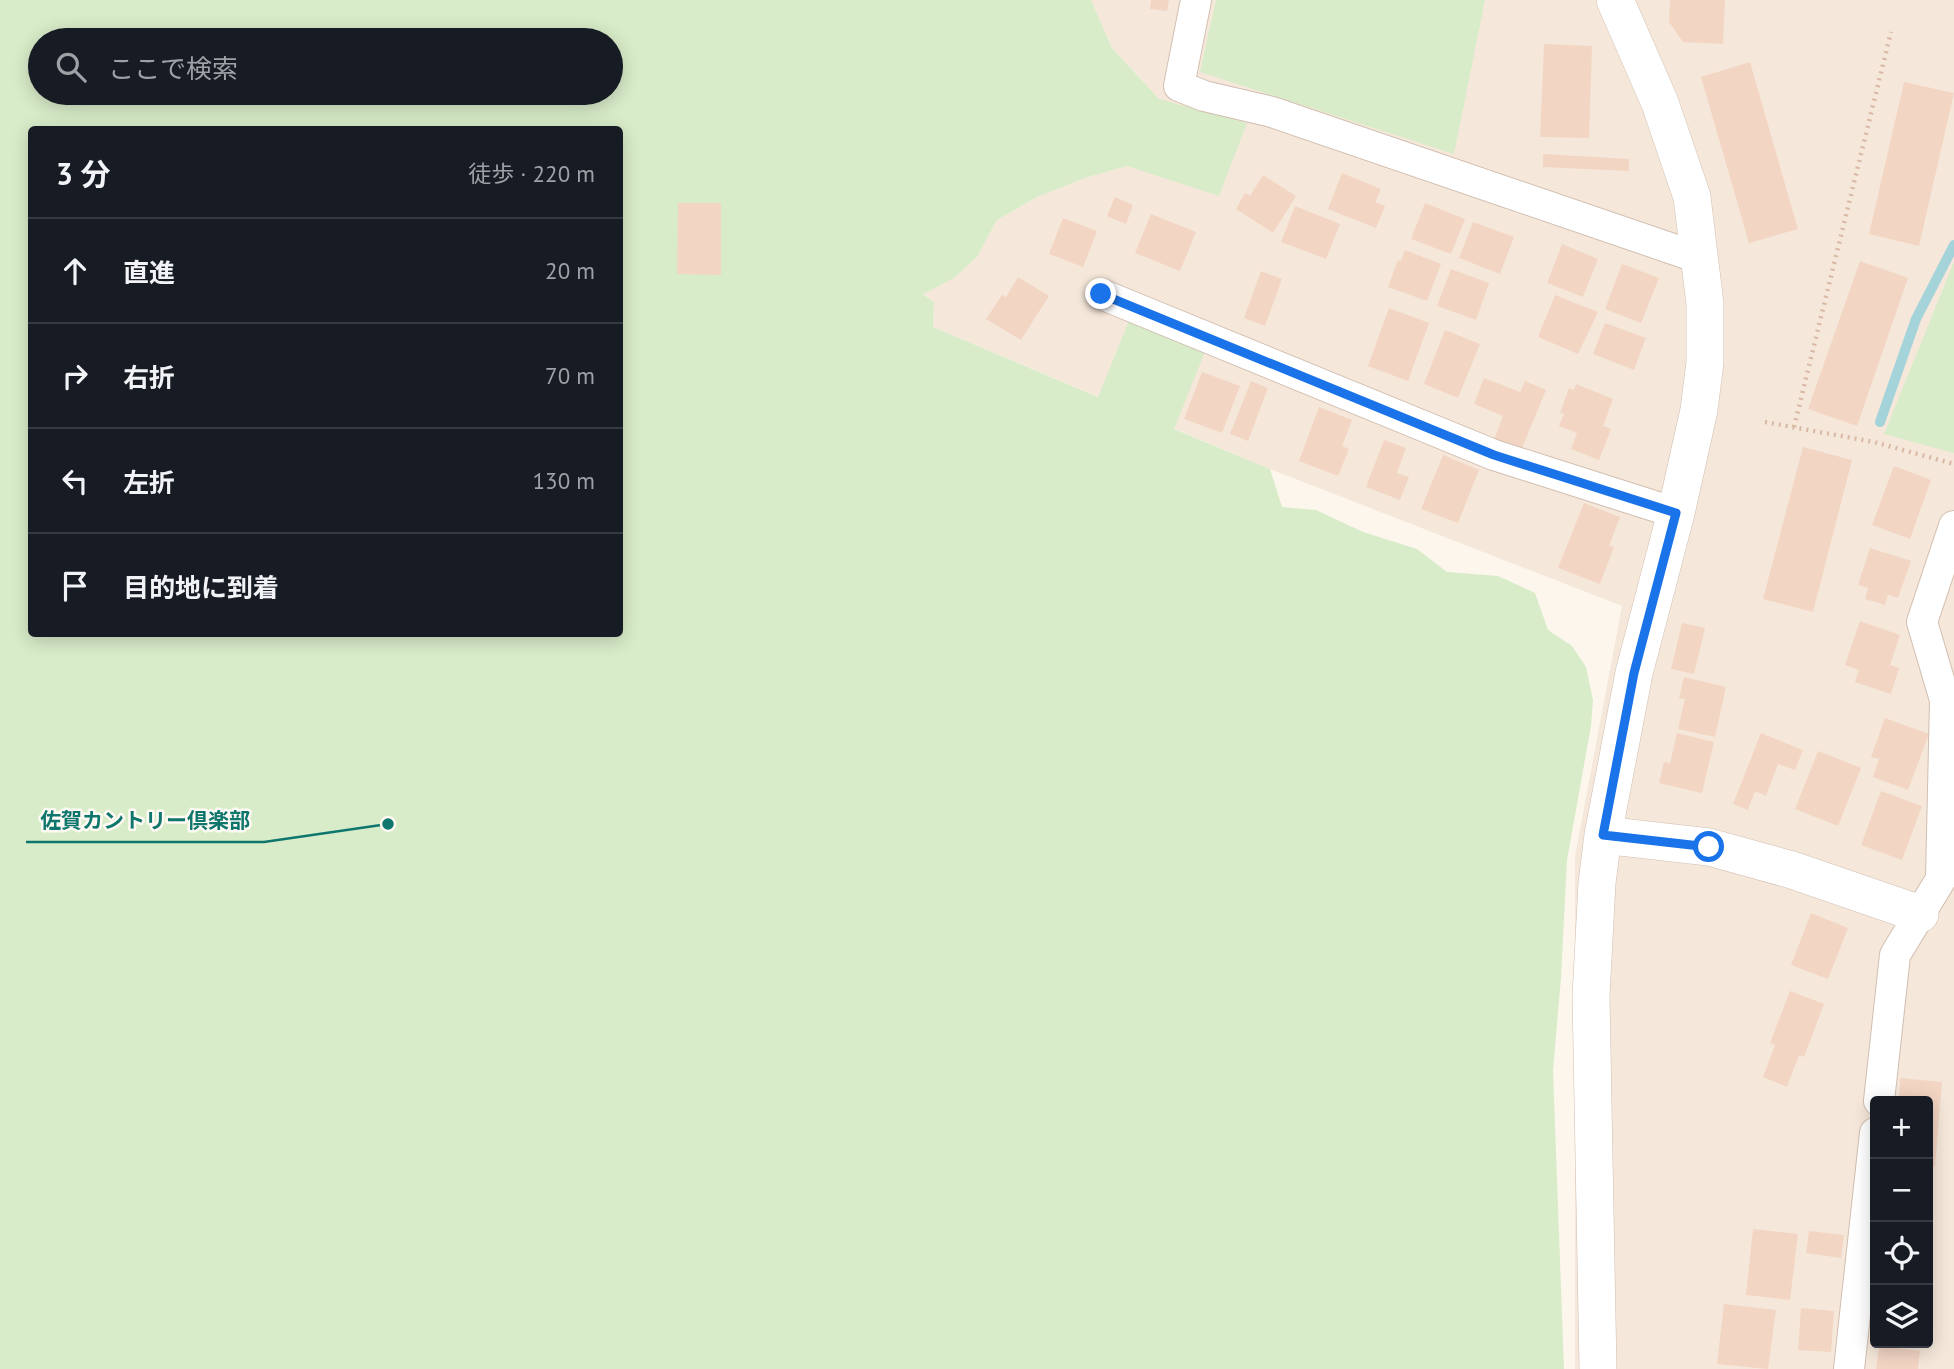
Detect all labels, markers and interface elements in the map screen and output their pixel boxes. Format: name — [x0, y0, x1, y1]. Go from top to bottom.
search box — [28, 28, 623, 105]
icon: search — [52, 48, 90, 86]
text: ここで検索 — [108, 52, 238, 85]
text: 3 分 — [56, 154, 111, 193]
text: 徒歩 · 220 m — [468, 159, 595, 188]
icon: ahead — [56, 252, 94, 290]
text: 直進 — [123, 256, 175, 289]
text: 20 m — [545, 256, 595, 285]
route end — [1085, 278, 1116, 309]
icon: right — [56, 357, 94, 395]
text: 右折 — [123, 361, 175, 394]
text: 70 m — [545, 361, 595, 390]
icon: left — [56, 462, 94, 500]
text: 左折 — [123, 466, 175, 499]
text: 130 m — [533, 466, 595, 495]
icon: arrive — [56, 567, 94, 605]
text: 目的地に到着 — [123, 571, 279, 604]
callout: 佐賀カントリー倶楽部 — [26, 800, 264, 842]
text: 佐賀カントリー倶楽部 — [40, 807, 250, 834]
route start — [1693, 831, 1724, 862]
map controls — [1870, 1096, 1933, 1348]
button: + — [1870, 1096, 1933, 1159]
button: − — [1870, 1159, 1933, 1222]
button: locate — [1870, 1222, 1933, 1285]
button: layers — [1870, 1285, 1933, 1348]

